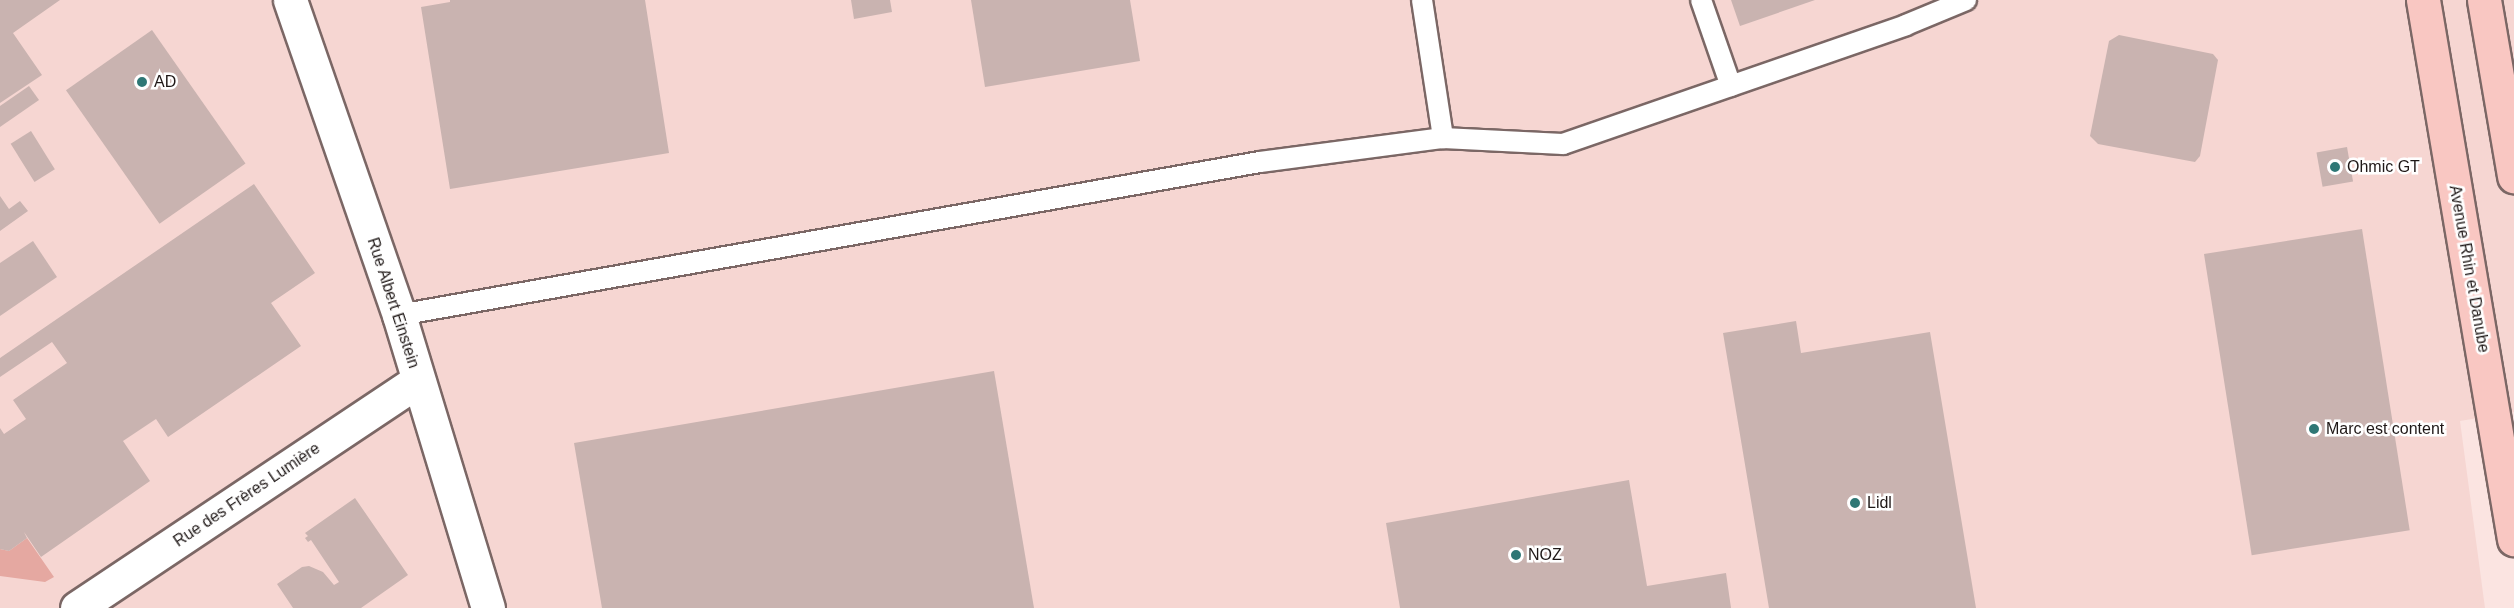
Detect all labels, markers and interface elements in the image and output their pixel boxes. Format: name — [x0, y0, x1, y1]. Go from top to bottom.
place label: AD — [154, 72, 176, 92]
marker: AD — [135, 75, 149, 89]
place label: Ohmic GT — [2347, 157, 2420, 177]
marker: Ohmic GT — [2328, 160, 2342, 174]
street label: Avenue Rhin et Danube — [2445, 184, 2493, 354]
street label: Rue Albert Einstein — [363, 235, 423, 371]
place label: Marc est content — [2326, 419, 2444, 439]
marker: Marc est content — [2307, 422, 2321, 436]
street label: Rue des Frères Lumière — [170, 439, 324, 551]
place label: Lidl — [1867, 493, 1892, 513]
marker: Lidl — [1848, 496, 1862, 510]
place label: NOZ — [1528, 545, 1562, 565]
marker: NOZ — [1509, 548, 1523, 562]

